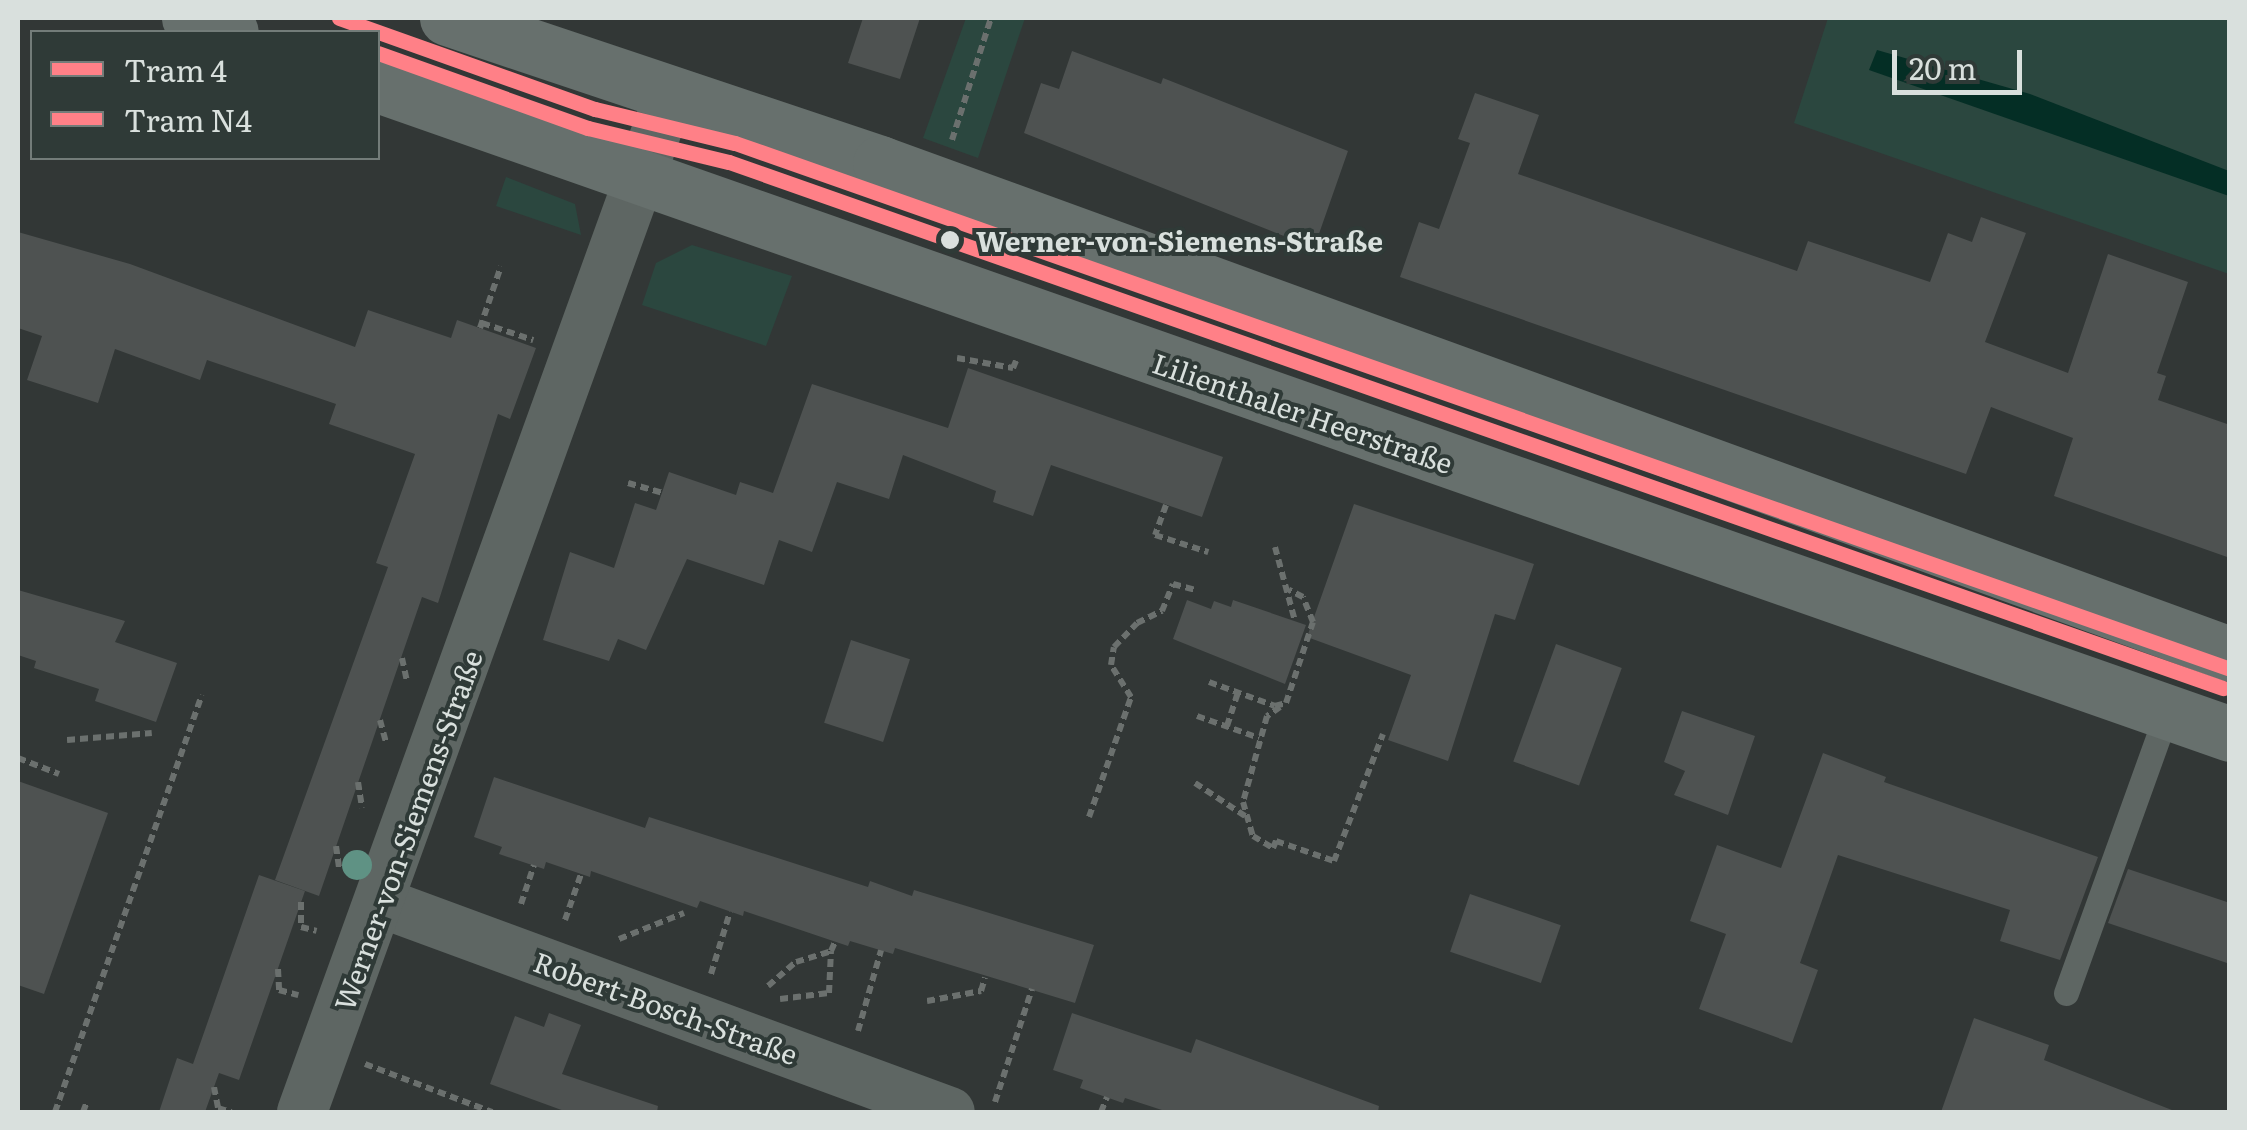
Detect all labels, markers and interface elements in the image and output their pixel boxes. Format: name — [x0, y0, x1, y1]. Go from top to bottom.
legend — [30, 30, 380, 160]
scale bar — [1897, 30, 2027, 92]
text: 20 m — [1909, 45, 1977, 89]
text: Tram 4 — [124, 47, 227, 91]
text: Tram N4 — [124, 97, 252, 141]
marker: Werner-von-Siemens-Straße — [933, 223, 967, 257]
place label: Werner-von-Siemens-Straße — [976, 223, 1383, 257]
street label: Lilienthaler Heerstraße — [1149, 345, 1457, 479]
street label: Werner-von-Siemens-Straße — [326, 645, 488, 1015]
street label: Robert-Bosch-Straße — [530, 944, 802, 1070]

